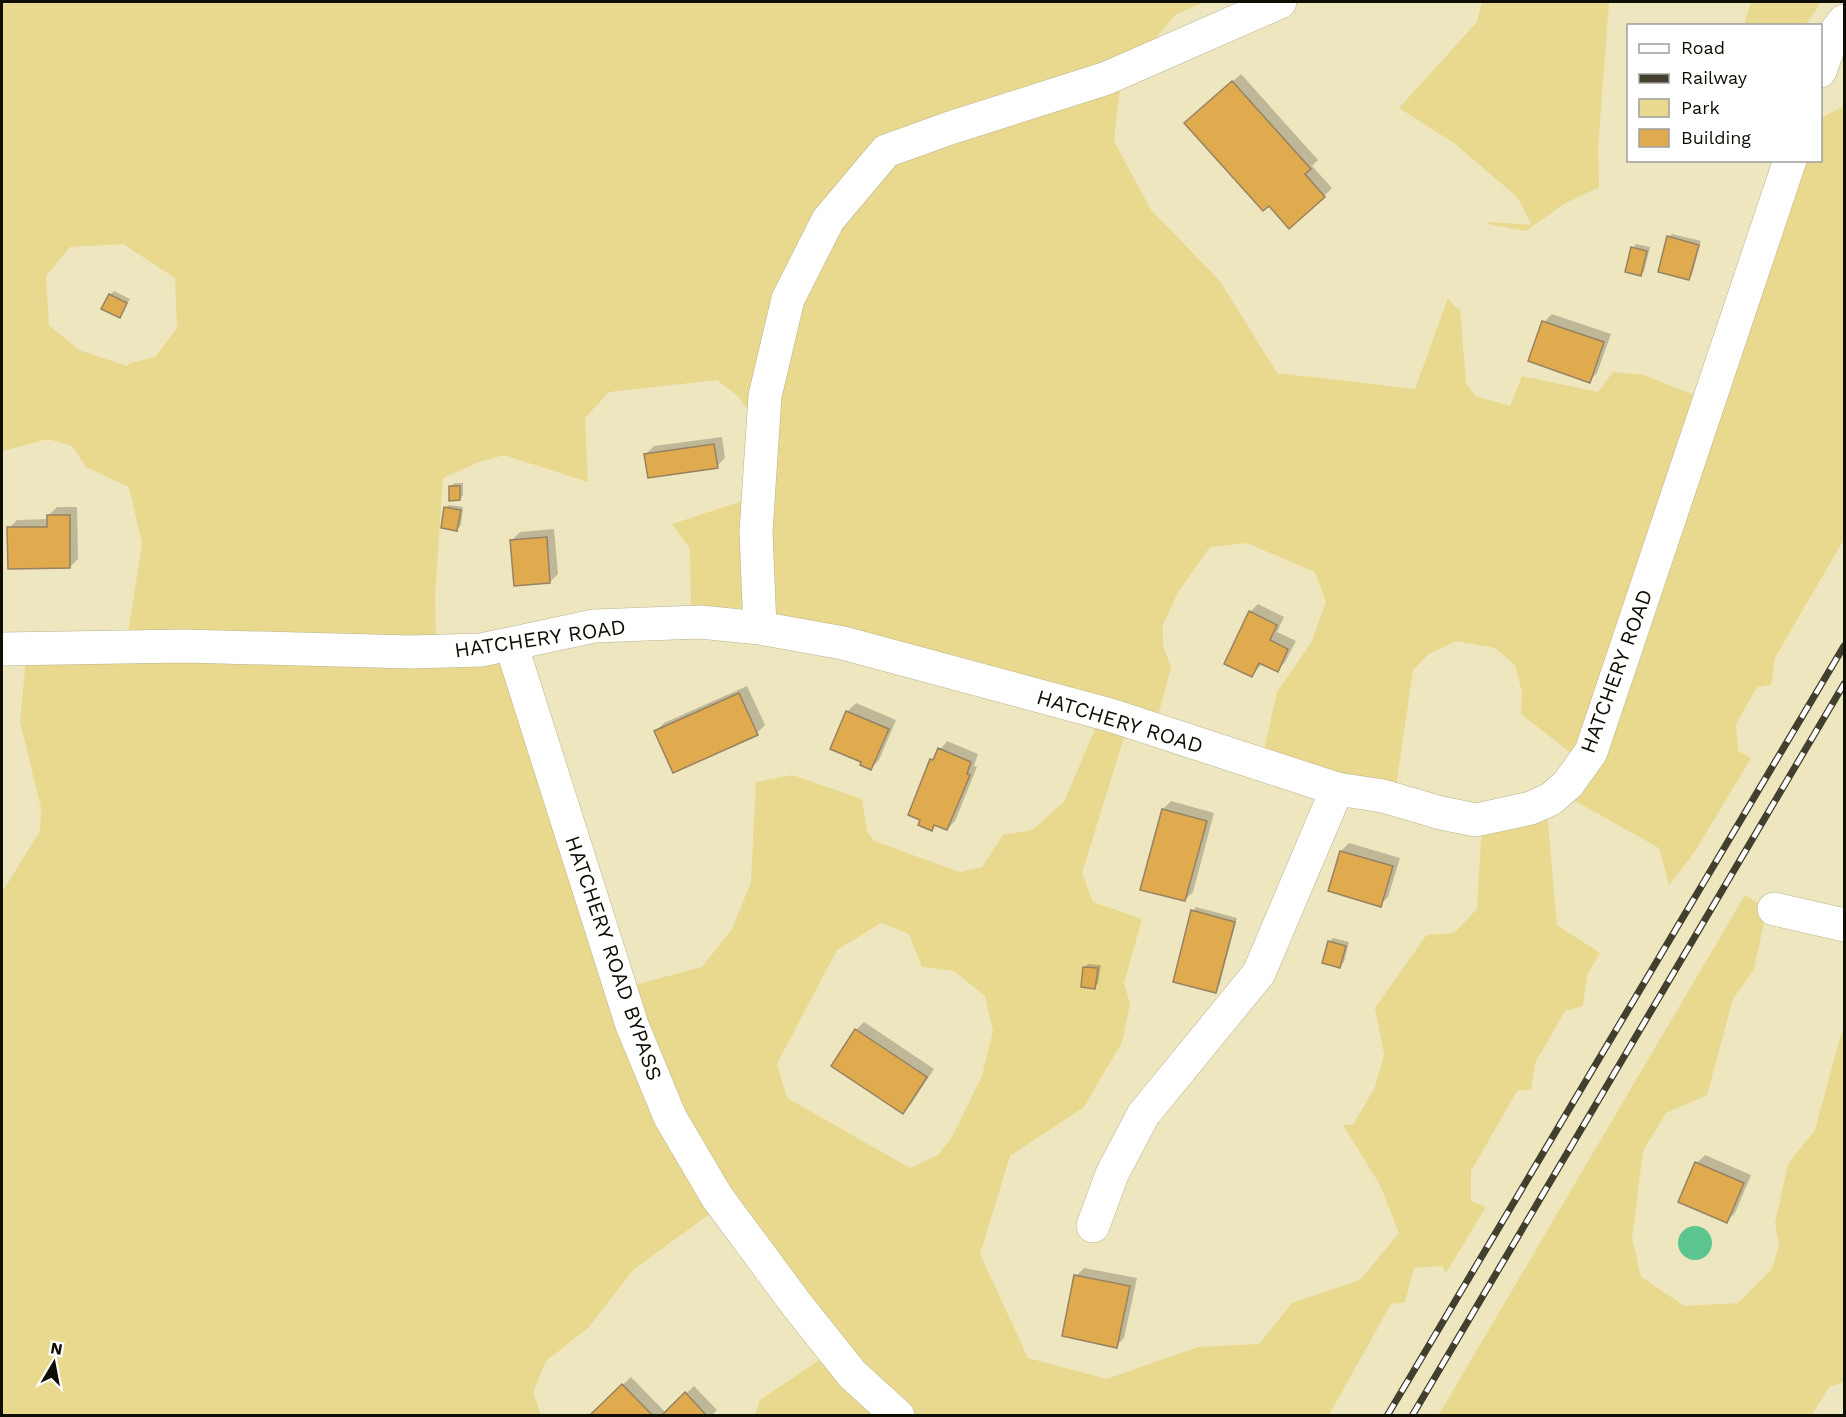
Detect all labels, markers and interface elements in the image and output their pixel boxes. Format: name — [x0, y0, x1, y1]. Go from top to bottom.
legend — [1627, 24, 1822, 162]
text: Road — [1681, 37, 1725, 58]
text: Railway — [1681, 67, 1748, 88]
text: Park — [1681, 97, 1720, 118]
text: Building — [1681, 127, 1751, 148]
street label: HATCHERY ROAD — [1575, 586, 1657, 756]
street label: HATCHERY ROAD — [453, 614, 627, 662]
street label: HATCHERY ROAD — [1034, 684, 1206, 758]
street label: HATCHERY ROAD BYPASS — [560, 832, 668, 1084]
north arrow — [24, 1333, 84, 1393]
text: N — [49, 1338, 64, 1359]

